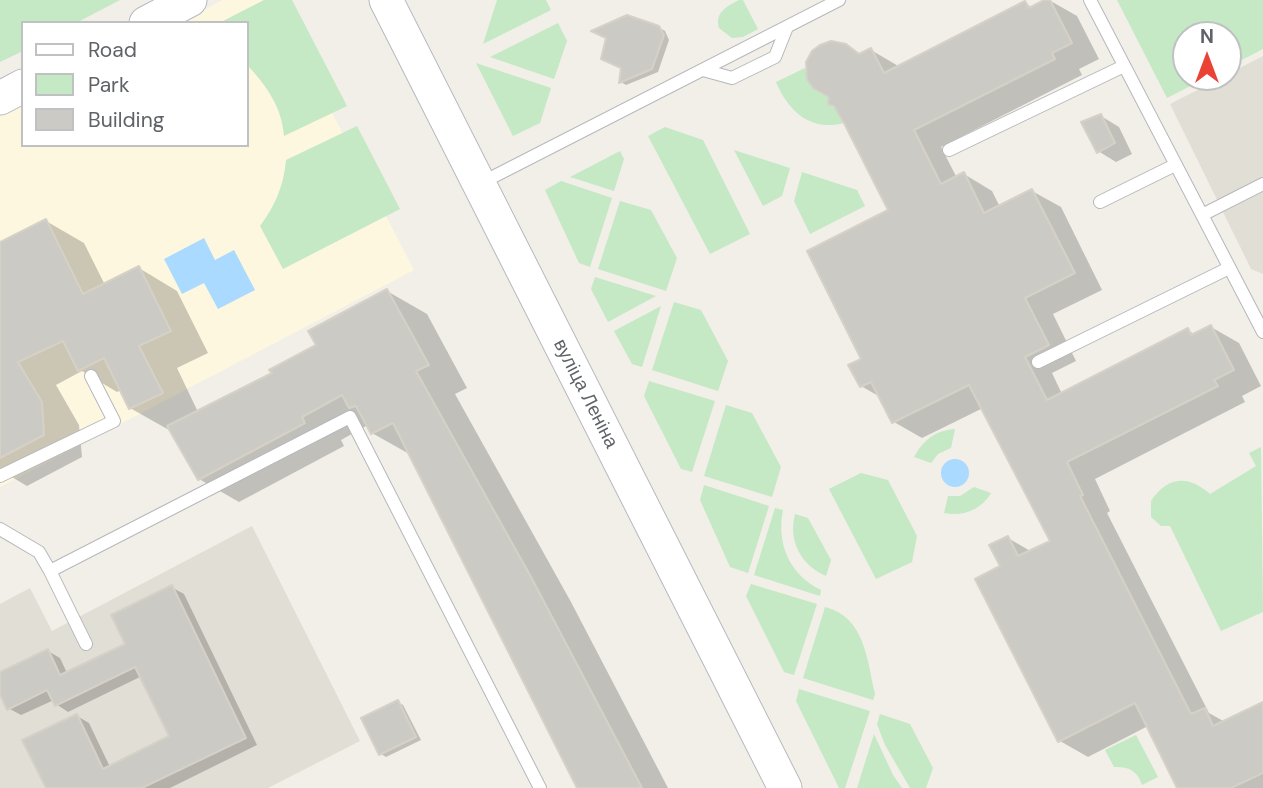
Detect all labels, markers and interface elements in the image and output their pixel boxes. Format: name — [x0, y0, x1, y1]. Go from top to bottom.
legend — [21, 21, 248, 147]
north arrow — [1172, 21, 1242, 91]
text: N — [1200, 24, 1214, 49]
text: Road — [88, 36, 137, 64]
text: Park — [88, 71, 129, 99]
text: Building — [88, 106, 164, 134]
street label: вуліца Леніна — [548, 336, 622, 452]

